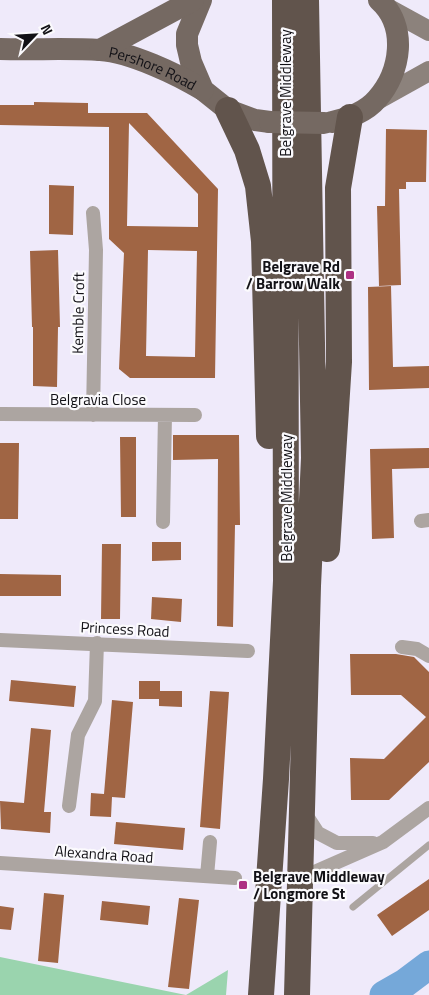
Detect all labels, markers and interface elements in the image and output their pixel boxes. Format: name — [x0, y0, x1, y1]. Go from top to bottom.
north arrow — [10, 10, 60, 60]
text: N — [36, 20, 59, 38]
street label: Belgrave Middleway — [274, 29, 297, 157]
street label: Pershore Road — [107, 40, 201, 96]
place label: Belgrave Rd / Barrow Walk — [246, 255, 340, 295]
marker: Belgrave Rd / Barrow Walk — [344, 269, 356, 281]
street label: Kemble Croft — [66, 271, 90, 354]
street label: Belgravia Close — [50, 388, 146, 411]
street label: Belgrave Middleway — [275, 434, 298, 562]
street label: Princess Road — [80, 615, 170, 643]
street label: Alexandra Road — [54, 839, 154, 869]
place label: Belgrave Middleway / Longmore St — [253, 865, 385, 905]
marker: Belgrave Middleway / Longmore St — [237, 879, 249, 891]

